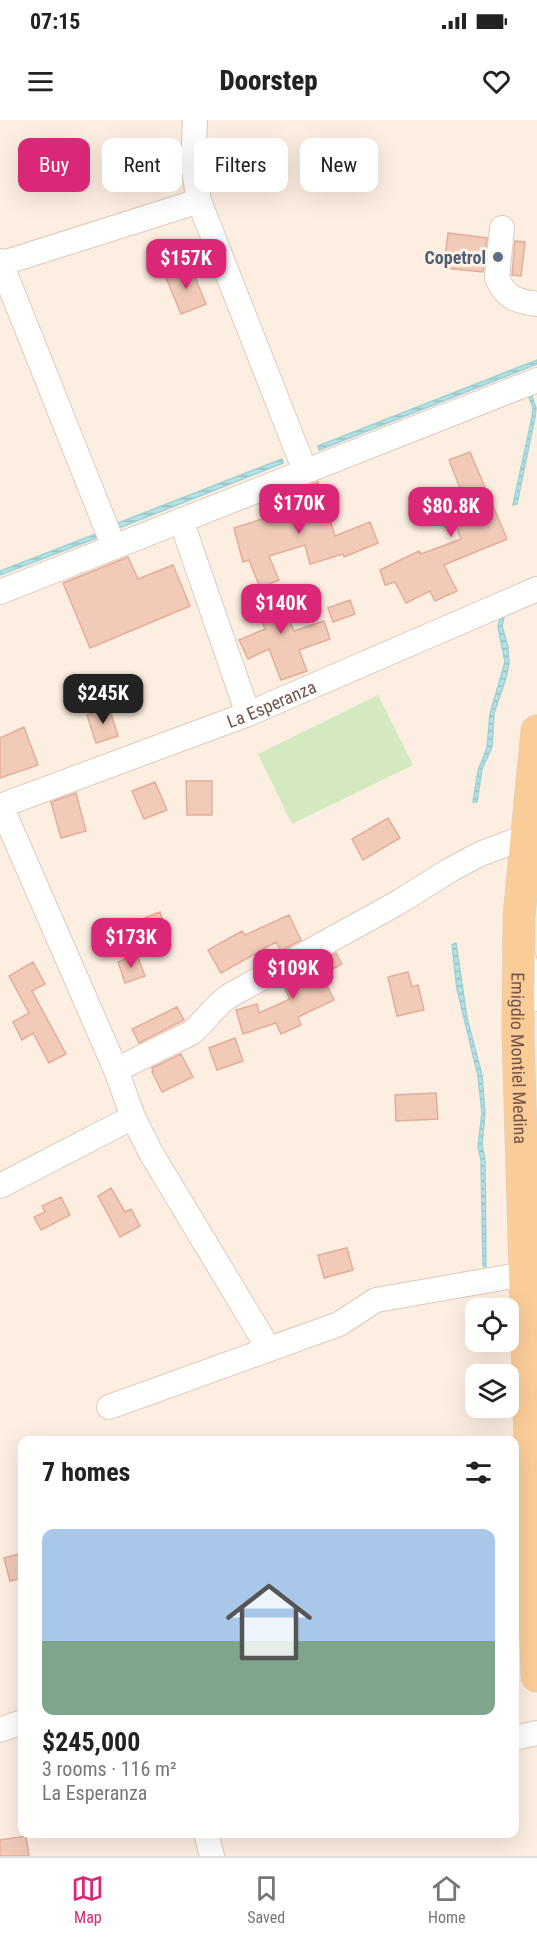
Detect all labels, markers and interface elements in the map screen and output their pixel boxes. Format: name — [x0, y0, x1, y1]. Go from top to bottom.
text: 07:15 — [30, 9, 81, 34]
icon: menu — [24, 65, 57, 98]
text: Doorstep — [219, 65, 318, 97]
icon: heart — [480, 65, 513, 98]
chip: Buy — [18, 138, 90, 192]
chip: Rent — [102, 138, 182, 192]
chip: Filters — [194, 138, 288, 192]
chip: New — [300, 138, 378, 192]
pin: $157K — [144, 239, 228, 290]
text: $157K — [160, 246, 212, 270]
place label: Copetrol — [425, 247, 486, 268]
marker: Copetrol — [491, 250, 505, 264]
pin: $170K — [257, 484, 341, 535]
pin: $80.8K — [402, 487, 500, 538]
text: $170K — [273, 491, 325, 515]
text: $80.8K — [422, 494, 480, 518]
pin: $140K — [239, 584, 323, 635]
text: $140K — [255, 591, 307, 615]
pin: $245K — [61, 674, 145, 725]
street label: La Esperanza — [224, 675, 319, 731]
text: $245K — [77, 681, 129, 705]
pin: $173K — [89, 918, 173, 969]
text: $173K — [105, 925, 157, 949]
pin: $109K — [251, 949, 335, 1000]
text: $109K — [267, 956, 319, 980]
street label: Emigdio Montiel Medina — [508, 972, 532, 1144]
map controls — [465, 1298, 519, 1418]
button: locate — [465, 1298, 519, 1352]
button: layers — [465, 1364, 519, 1418]
icon: filters — [462, 1456, 495, 1489]
text: 7 homes — [42, 1457, 130, 1487]
icon: home — [215, 1568, 323, 1676]
text: $245,000 — [42, 1727, 140, 1757]
text: 3 rooms · 116 m² — [42, 1757, 177, 1781]
text: La Esperanza — [42, 1781, 147, 1805]
tab: Map — [71, 1872, 104, 1927]
tab: Saved — [247, 1872, 285, 1927]
tab: Home — [428, 1872, 466, 1927]

